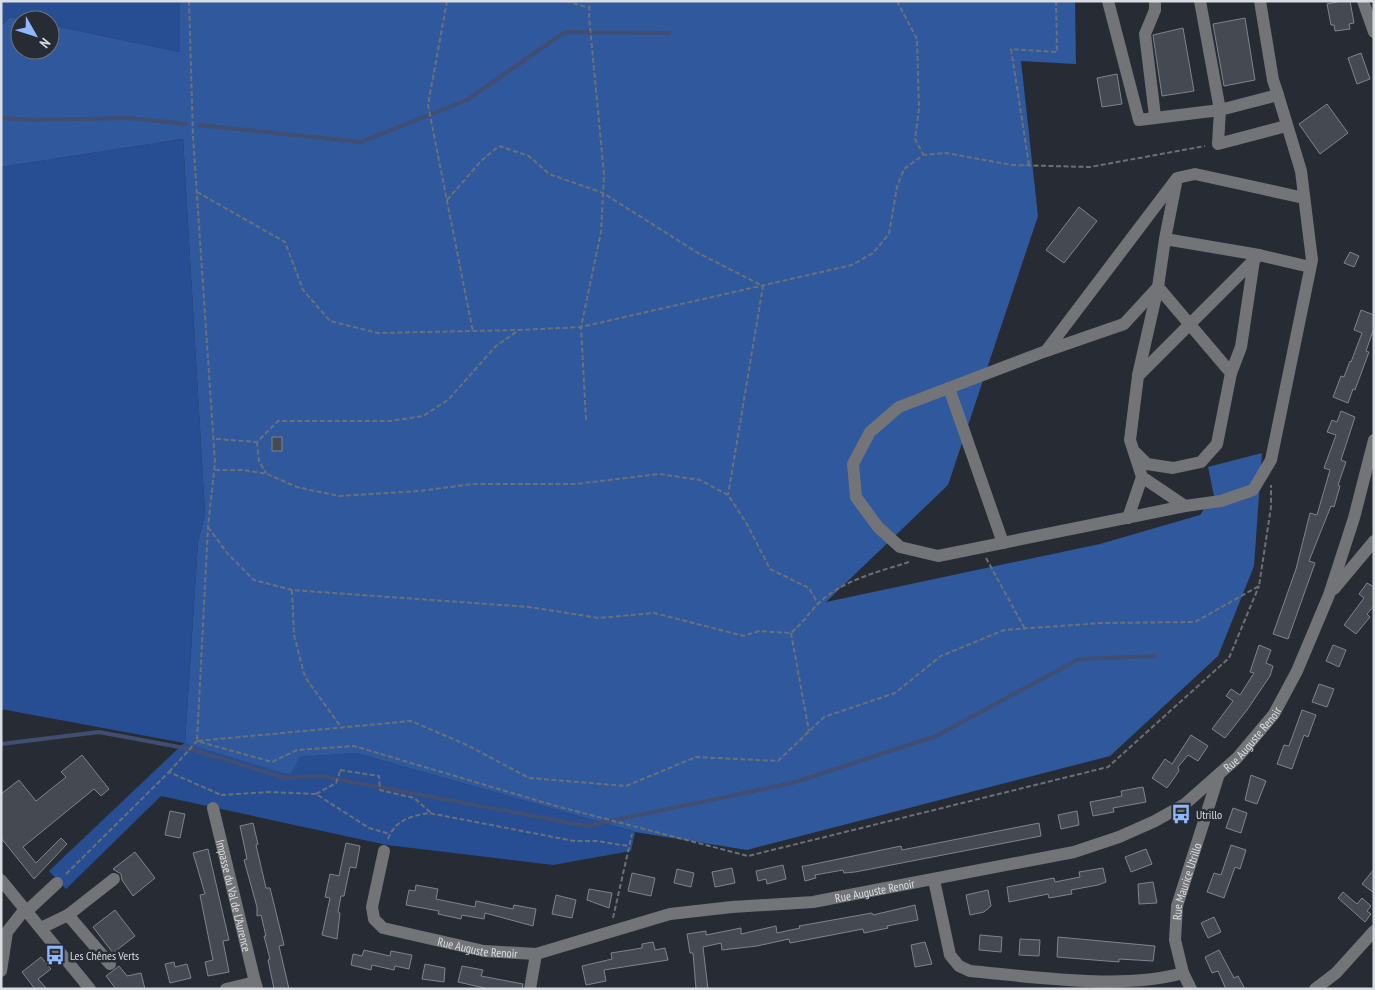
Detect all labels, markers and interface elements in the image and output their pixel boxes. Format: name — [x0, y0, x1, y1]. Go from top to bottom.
north arrow — [10, 10, 60, 60]
text: N — [36, 35, 54, 52]
street label: Rue Auguste Renoir — [1220, 703, 1284, 774]
bus stop icon: Utrillo — [1170, 803, 1192, 825]
place label: Utrillo — [1196, 807, 1222, 822]
street label: Impasse du Val de L'Aurence — [213, 838, 255, 953]
street label: Rue Maurice Utrillo — [1169, 841, 1204, 920]
street label: Rue Auguste Renoir — [833, 875, 916, 905]
street label: Rue Auguste Renoir — [436, 933, 519, 960]
bus stop icon: Les Chênes Verts — [44, 944, 66, 966]
place label: Les Chênes Verts — [70, 948, 139, 963]

